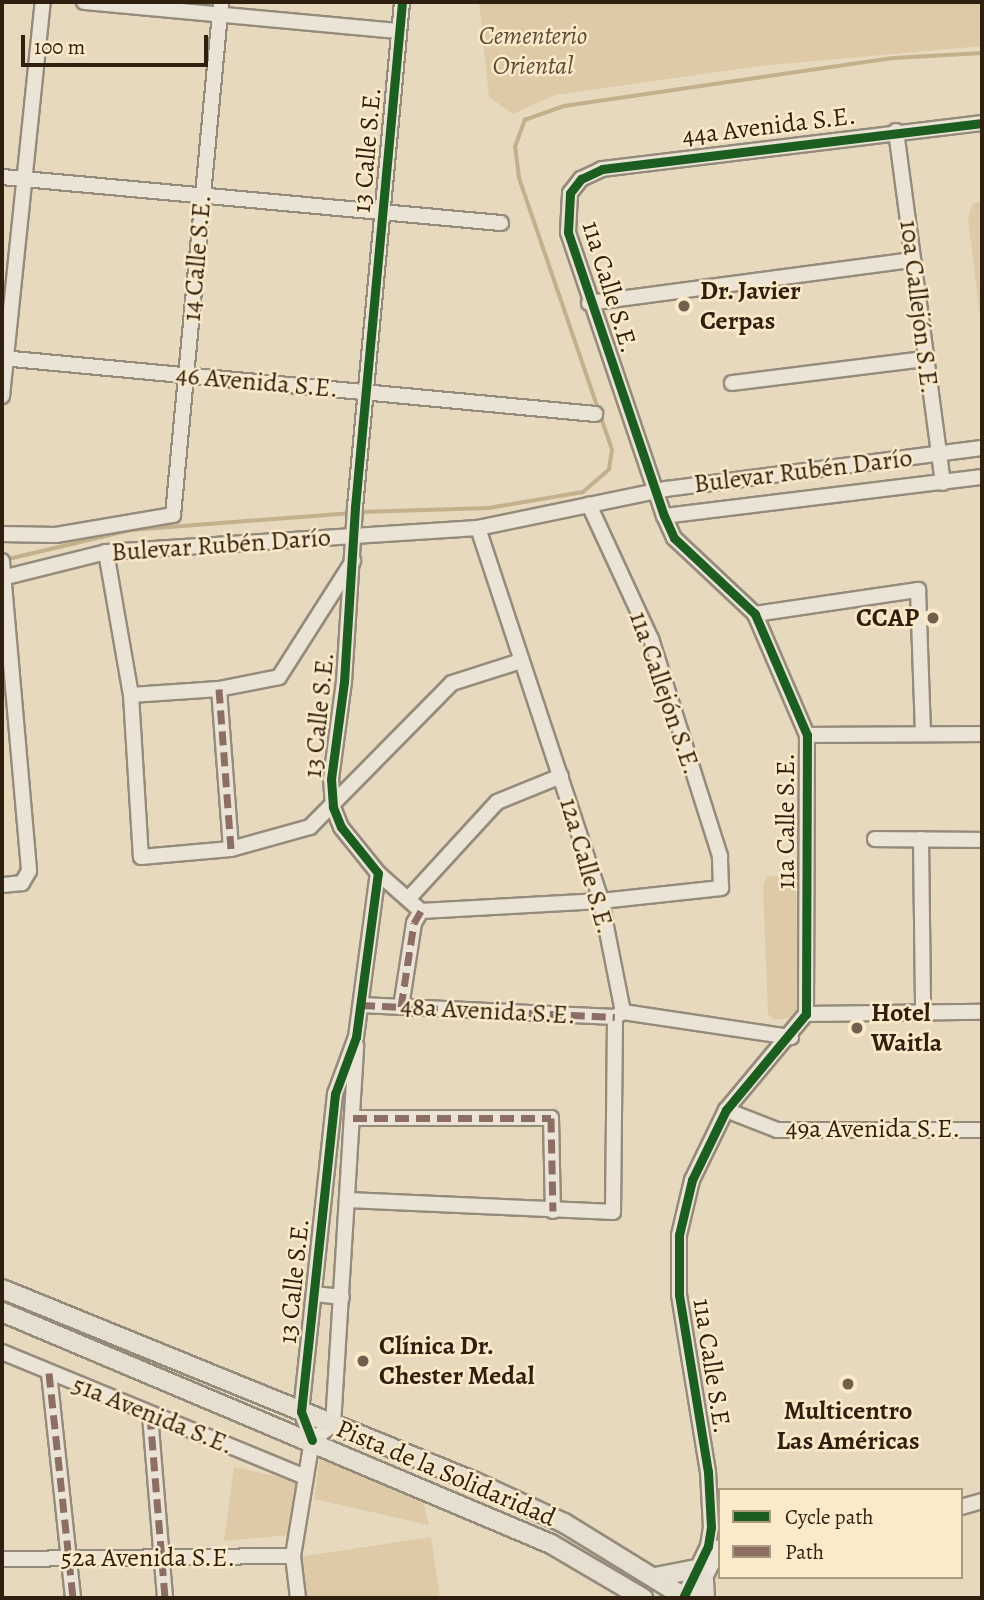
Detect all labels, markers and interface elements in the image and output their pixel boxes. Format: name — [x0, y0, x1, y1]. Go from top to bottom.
park label: Cementerio Oriental — [479, 20, 587, 82]
scale bar — [24, 21, 212, 65]
text: 100 m — [34, 33, 85, 61]
street label: 13 Calle S.E. — [346, 86, 388, 214]
street label: 44a Avenida S.E. — [680, 100, 858, 152]
street label: 14 Calle S.E. — [176, 193, 218, 323]
street label: 11a Calle S.E. — [575, 217, 645, 357]
street label: 10a Callejón S.E. — [893, 218, 945, 396]
place label: Dr. Javier Cerpas — [700, 275, 801, 336]
marker: Dr. Javier Cerpas — [674, 296, 694, 316]
street label: 46 Avenida S.E. — [175, 359, 339, 405]
street label: Bulevar Rubén Darío — [692, 442, 914, 500]
street label: Bulevar Rubén Darío — [110, 522, 332, 568]
place label: CCAP — [856, 602, 919, 634]
street label: 11a Callejón S.E. — [623, 608, 707, 778]
marker: CCAP — [925, 610, 941, 626]
street label: 13 Calle S.E. — [297, 651, 341, 779]
street label: 11a Calle S.E. — [770, 753, 802, 889]
street label: 12a Calle S.E. — [553, 794, 621, 938]
street label: 48a Avenida S.E. — [400, 991, 576, 1031]
place label: Hotel Waitla — [871, 997, 942, 1058]
marker: Hotel Waitla — [849, 1020, 865, 1036]
street label: 49a Avenida S.E. — [786, 1113, 960, 1145]
street label: 13 Calle S.E. — [272, 1217, 316, 1345]
street label: 11a Calle S.E. — [686, 1296, 738, 1436]
place label: Clínica Dr. Chester Medal — [379, 1330, 535, 1392]
marker: Clínica Dr. Chester Medal — [353, 1351, 373, 1371]
street label: 51a Avenida S.E. — [68, 1368, 238, 1462]
marker: Multicentro Las Américas — [840, 1376, 856, 1392]
place label: Multicentro Las Américas — [776, 1395, 920, 1456]
street label: Pista de la Solidaridad — [332, 1413, 560, 1533]
legend — [718, 1488, 963, 1579]
text: Cycle path — [785, 1503, 874, 1531]
text: Path — [785, 1538, 824, 1566]
street label: 52a Avenida S.E. — [61, 1542, 235, 1574]

